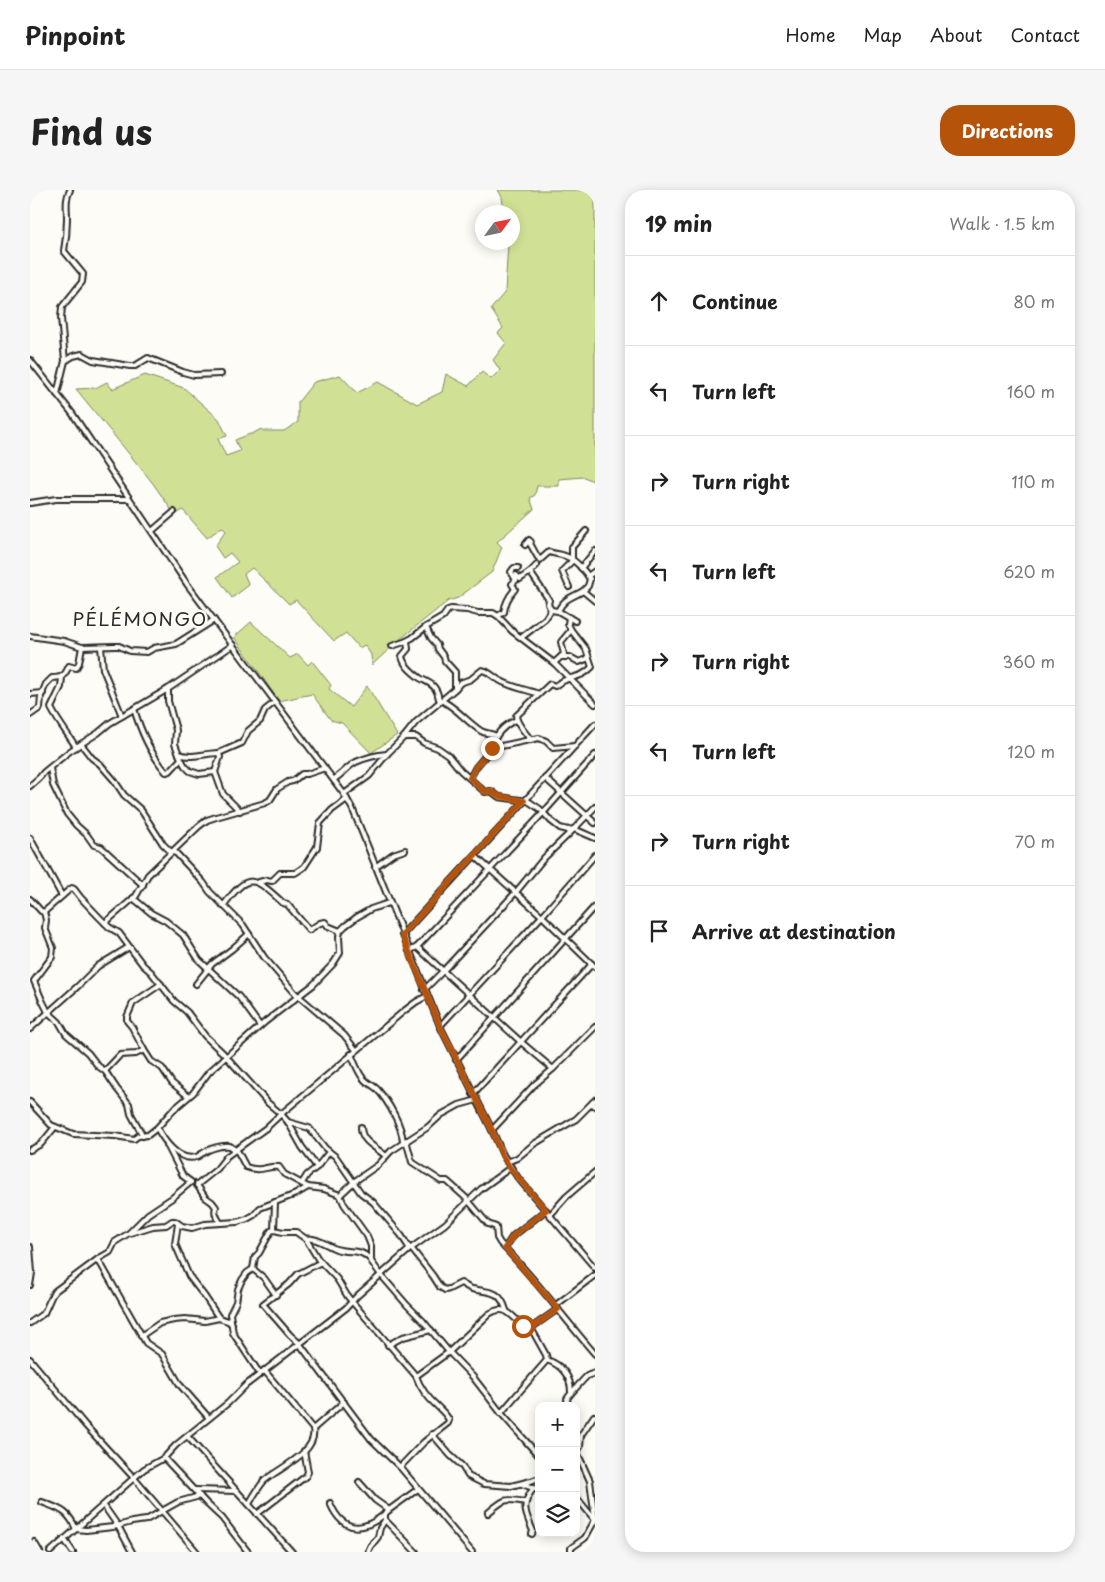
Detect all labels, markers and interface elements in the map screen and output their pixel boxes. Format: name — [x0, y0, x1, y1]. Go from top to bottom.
text: Pinpoint — [25, 17, 126, 53]
text: Home — [785, 21, 835, 48]
text: Map — [863, 21, 902, 48]
text: About — [930, 21, 982, 48]
text: Contact — [1010, 21, 1080, 48]
text: Find us — [30, 104, 152, 157]
button: Directions — [940, 105, 1075, 156]
north arrow — [475, 205, 520, 250]
text: 19 min — [645, 207, 712, 239]
text: Walk · 1.5 km — [950, 211, 1055, 235]
icon: ahead — [645, 287, 673, 315]
text: Continue — [692, 287, 778, 315]
text: 80 m — [1013, 289, 1055, 313]
icon: left — [645, 377, 673, 405]
text: Turn left — [692, 377, 776, 405]
text: 160 m — [1007, 379, 1055, 403]
icon: right — [645, 467, 673, 495]
text: Turn right — [692, 467, 790, 495]
text: 110 m — [1012, 469, 1055, 493]
icon: left — [645, 557, 673, 585]
text: Turn left — [692, 557, 776, 585]
text: 620 m — [1003, 559, 1055, 583]
district label: PÉLÉMONGO — [73, 604, 207, 632]
icon: right — [645, 647, 673, 675]
text: Turn right — [692, 647, 790, 675]
text: 360 m — [1003, 649, 1055, 673]
route end — [481, 737, 504, 760]
icon: left — [645, 737, 673, 765]
text: Turn left — [692, 737, 776, 765]
text: 120 m — [1008, 739, 1055, 763]
icon: right — [645, 827, 673, 855]
text: Turn right — [692, 827, 790, 855]
text: 70 m — [1015, 829, 1055, 853]
icon: arrive — [645, 917, 673, 945]
text: Arrive at destination — [692, 917, 896, 945]
route start — [512, 1315, 535, 1338]
map controls — [535, 1402, 580, 1537]
button: + — [535, 1402, 580, 1447]
button: − — [535, 1447, 580, 1492]
button: layers — [535, 1492, 580, 1537]

